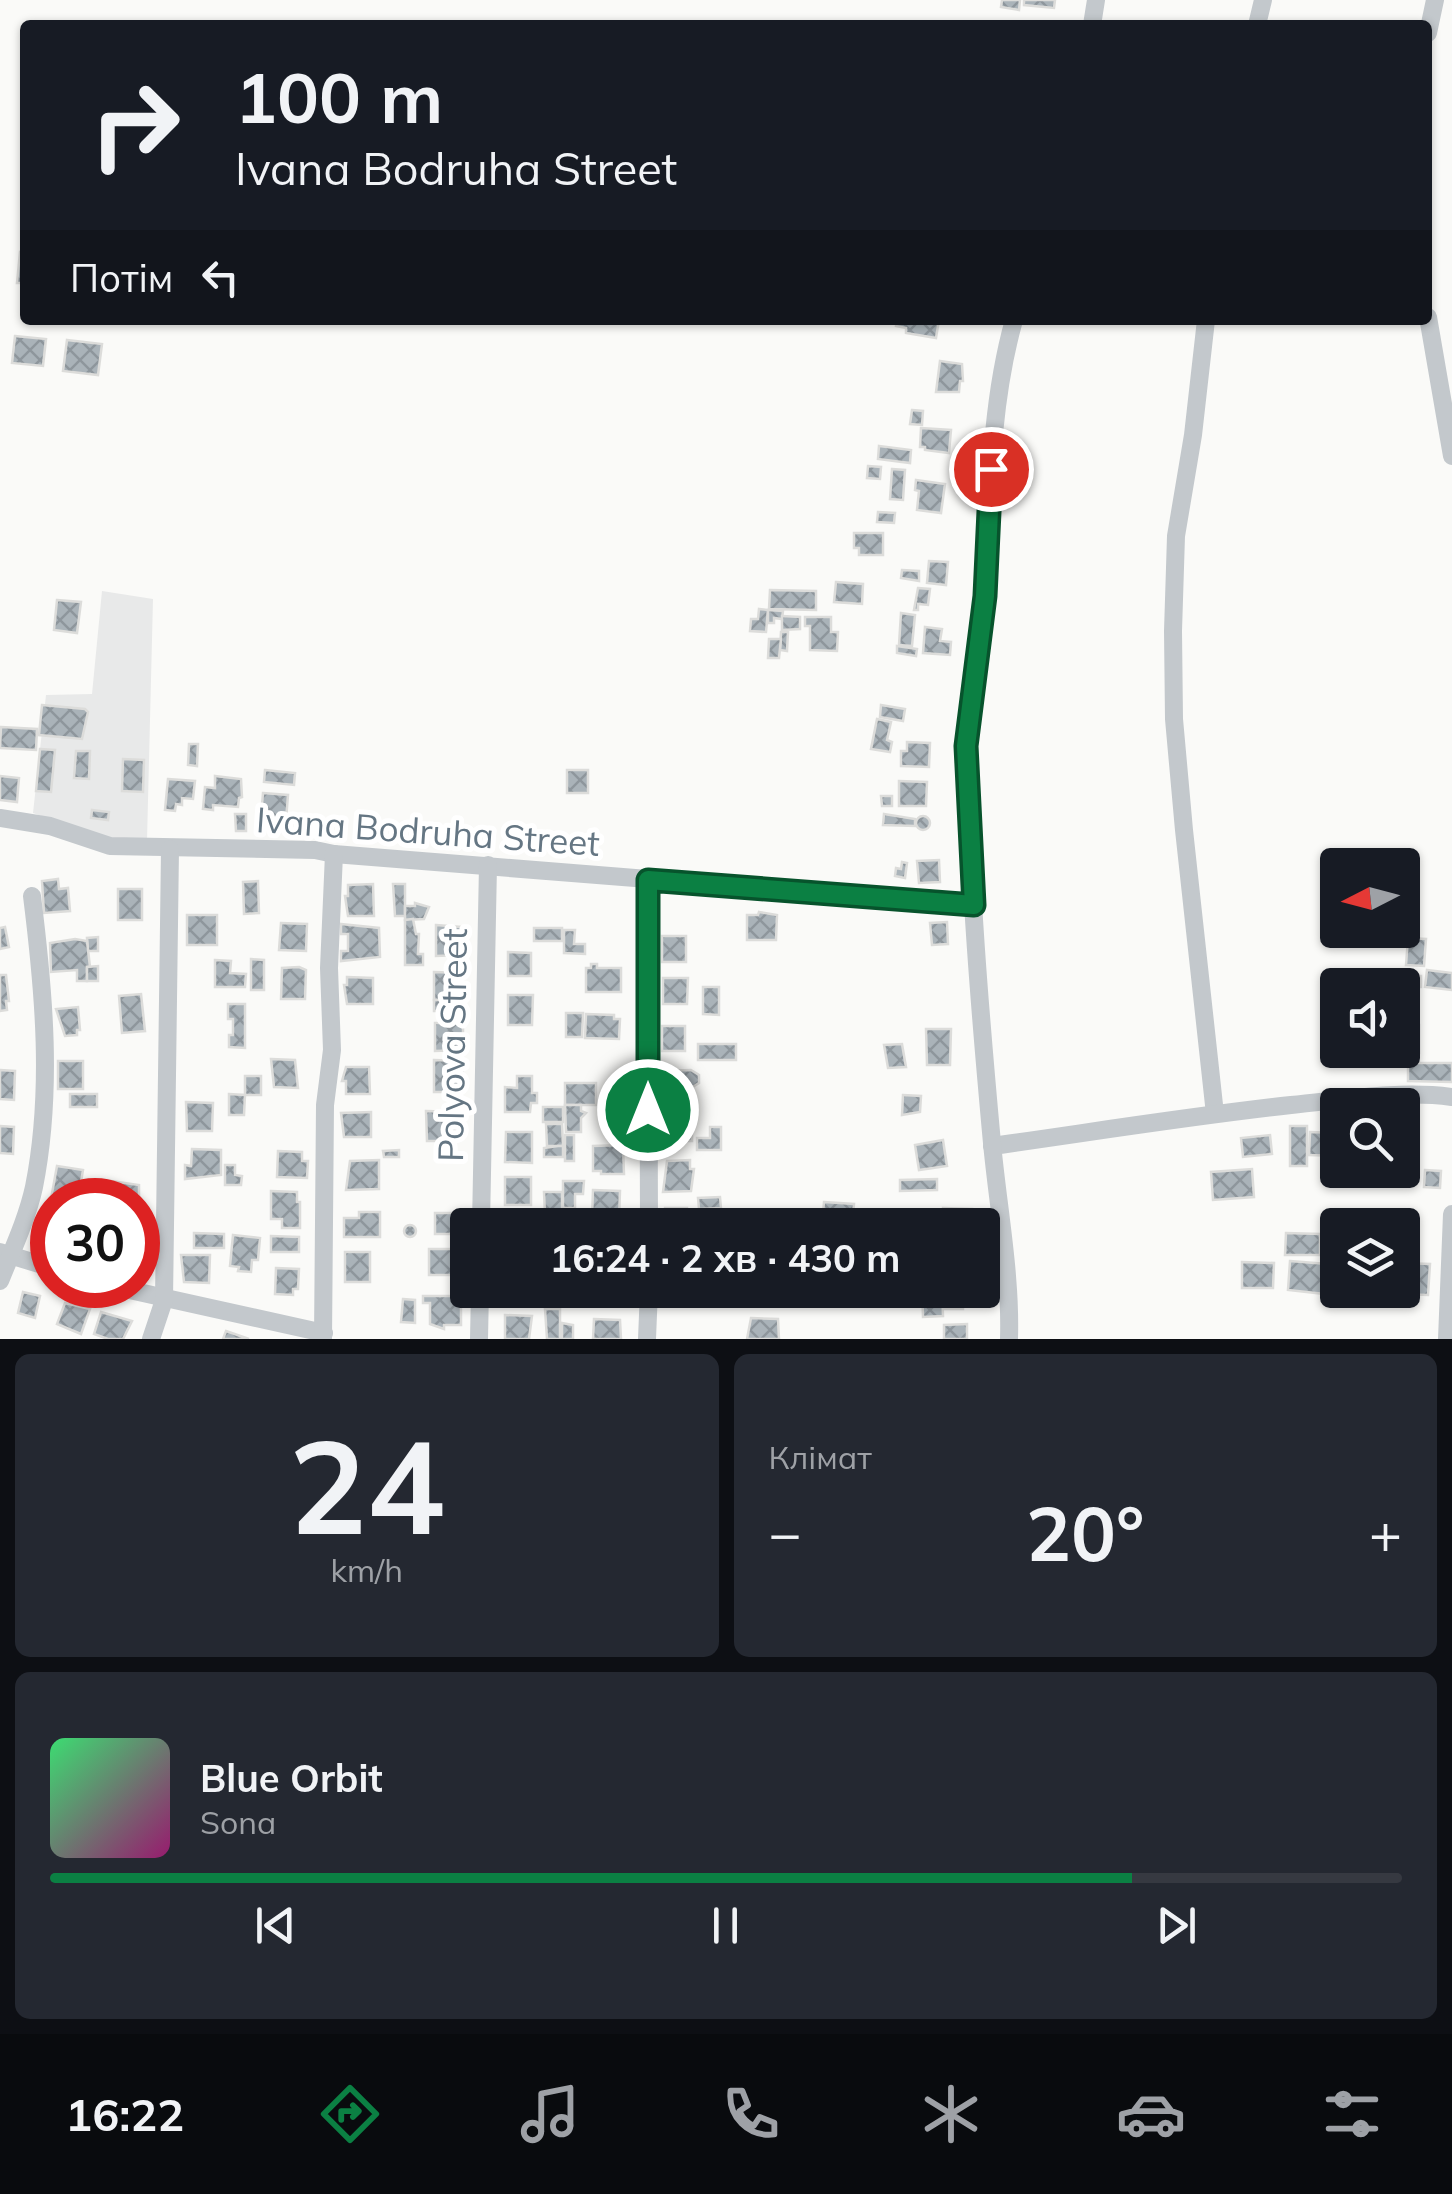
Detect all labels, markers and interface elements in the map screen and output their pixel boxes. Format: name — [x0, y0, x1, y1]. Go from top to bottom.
text: 100 m — [235, 53, 443, 141]
icon: right — [70, 60, 200, 190]
text: Ivana Bodruha Street — [235, 140, 677, 196]
icon: left — [193, 250, 248, 305]
text: Потім — [70, 254, 173, 302]
pin — [949, 427, 1034, 512]
icon: arrive — [964, 442, 1019, 497]
street label: Ivana Bodruha Street — [255, 797, 601, 865]
north arrow — [1320, 848, 1420, 948]
map controls — [1320, 848, 1420, 1308]
street label: Polyova Street — [428, 928, 476, 1162]
button: sound — [1320, 968, 1420, 1068]
position arrow — [596, 1058, 700, 1162]
button: search — [1320, 1088, 1420, 1188]
speed limit sign: 30 — [30, 1178, 160, 1308]
button: layers — [1320, 1208, 1420, 1308]
text: 16:24 · 2 хв · 430 m — [550, 1234, 900, 1282]
text: 24 — [289, 1403, 445, 1567]
text: Клімат — [769, 1437, 872, 1477]
text: 20° — [1026, 1486, 1144, 1580]
text: − — [769, 1498, 802, 1567]
text: + — [1369, 1498, 1402, 1567]
text: km/h — [331, 1550, 403, 1590]
text: Blue Orbit — [200, 1754, 383, 1802]
text: Sona — [200, 1802, 276, 1842]
icon: previous — [248, 1898, 303, 1953]
icon: pause — [698, 1898, 753, 1953]
icon: next — [1149, 1898, 1204, 1953]
icon: directions — [315, 2079, 385, 2149]
icon: music — [515, 2079, 585, 2149]
icon: phone — [716, 2079, 786, 2149]
icon: climate — [916, 2079, 986, 2149]
icon: car — [1116, 2079, 1186, 2149]
icon: filters — [1317, 2079, 1387, 2149]
text: 16:22 — [65, 2086, 184, 2142]

